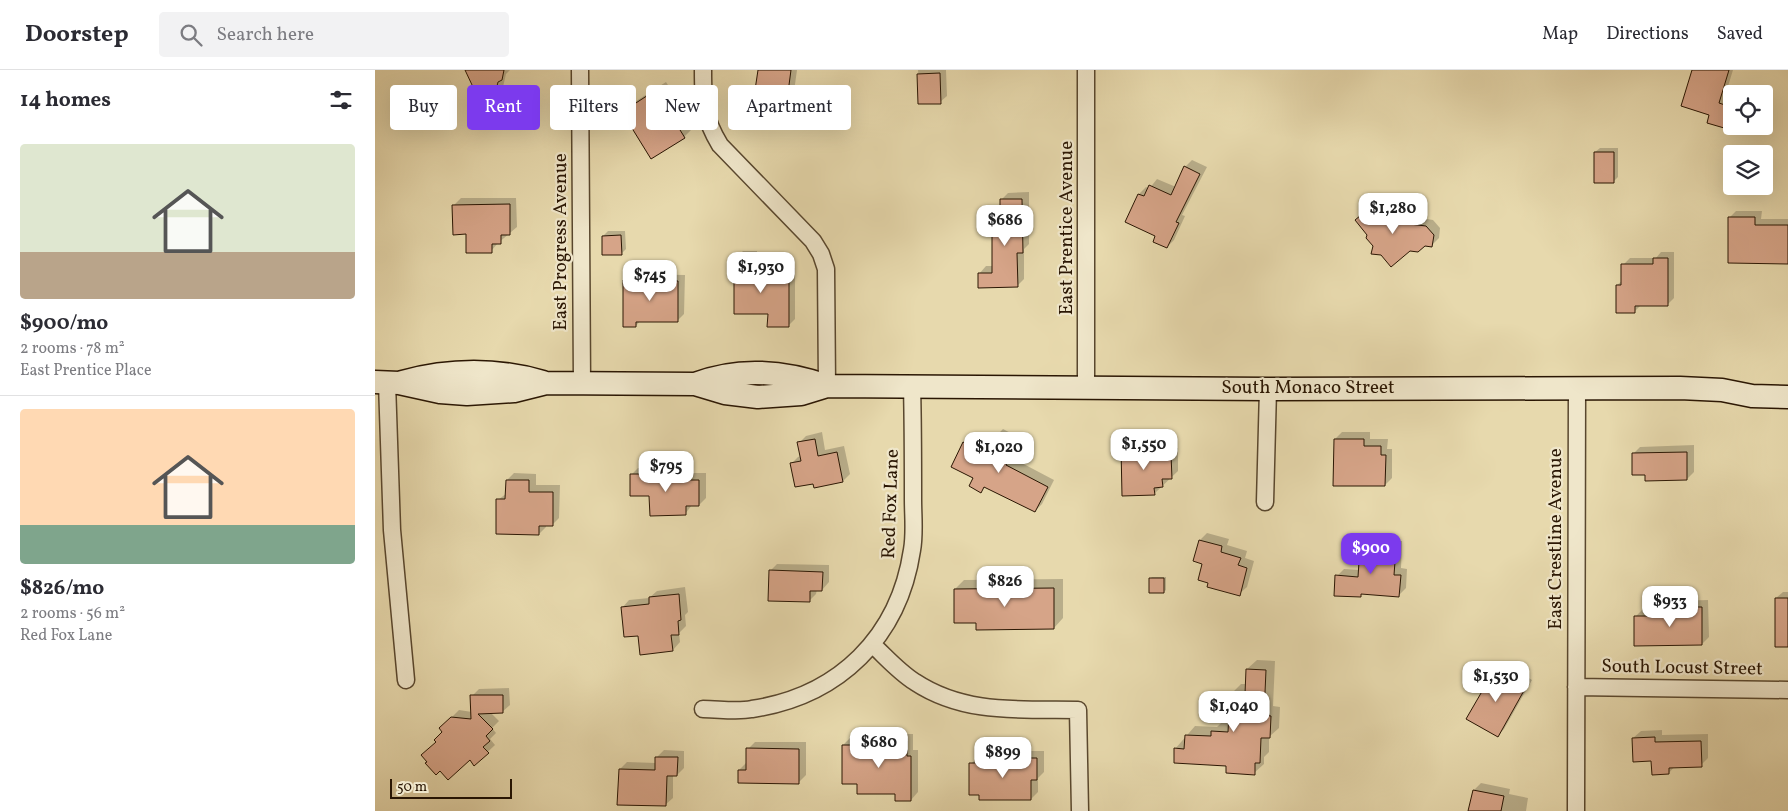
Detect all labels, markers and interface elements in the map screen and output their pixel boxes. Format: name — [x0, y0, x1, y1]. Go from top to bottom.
search box — [159, 12, 509, 57]
text: Doorstep — [25, 18, 129, 52]
icon: search — [177, 21, 205, 49]
text: Search here — [217, 22, 314, 48]
text: Map — [1542, 22, 1578, 47]
text: Directions — [1606, 22, 1689, 47]
text: Saved — [1717, 22, 1763, 47]
chip: Buy — [390, 85, 457, 130]
chip: Rent — [467, 85, 540, 130]
chip: Filters — [550, 85, 636, 130]
chip: New — [646, 85, 718, 130]
chip: Apartment — [728, 85, 851, 130]
map controls — [1723, 85, 1773, 195]
button: locate — [1723, 85, 1773, 135]
text: 14 homes — [20, 86, 111, 115]
icon: filters — [327, 86, 355, 114]
street label: East Prentice Avenue — [1054, 141, 1080, 315]
button: layers — [1723, 145, 1773, 195]
street label: East Progress Avenue — [548, 153, 574, 331]
icon: home — [143, 176, 233, 266]
pin: $1,280 — [1352, 192, 1434, 235]
text: $1,280 — [1370, 198, 1416, 220]
pin: $686 — [975, 204, 1035, 247]
text: $686 — [987, 210, 1023, 232]
pin: $1,930 — [720, 252, 802, 294]
text: $1,930 — [738, 257, 784, 279]
pin: $745 — [620, 260, 680, 302]
text: $745 — [634, 265, 666, 287]
text: $900/mo — [20, 309, 108, 338]
text: 2 rooms · 78 m² — [20, 338, 125, 360]
text: East Prentice Place — [20, 360, 152, 382]
street label: South Monaco Street — [1221, 375, 1395, 401]
pin: $1,550 — [1103, 428, 1185, 471]
pin: $1,020 — [958, 432, 1040, 474]
text: $1,550 — [1122, 434, 1166, 456]
text: $1,020 — [975, 437, 1023, 459]
icon: home — [143, 442, 233, 532]
street label: East Crestline Avenue — [1543, 448, 1569, 630]
street label: Red Fox Lane — [876, 449, 906, 559]
pin: $795 — [636, 450, 696, 493]
text: $795 — [650, 456, 682, 478]
pin: $900 — [1341, 532, 1401, 575]
text: $900 — [1352, 538, 1390, 560]
pin: $826 — [975, 566, 1035, 608]
text: $826 — [988, 571, 1022, 593]
text: $826/mo — [20, 574, 104, 603]
pin: $933 — [1640, 586, 1700, 628]
text: $933 — [1653, 591, 1687, 613]
text: 2 rooms · 56 m² — [20, 603, 125, 625]
text: Red Fox Lane — [20, 625, 112, 647]
street label: South Locust Street — [1601, 654, 1763, 682]
pin: $1,530 — [1455, 660, 1537, 703]
text: $1,530 — [1473, 666, 1519, 688]
pin: $1,040 — [1193, 690, 1275, 733]
text: $1,040 — [1210, 696, 1258, 718]
pin: $680 — [849, 726, 909, 769]
text: $680 — [861, 732, 897, 754]
pin: $899 — [973, 736, 1033, 779]
text: $899 — [985, 742, 1021, 764]
scale bar — [390, 776, 513, 799]
text: 50 m — [397, 778, 427, 797]

